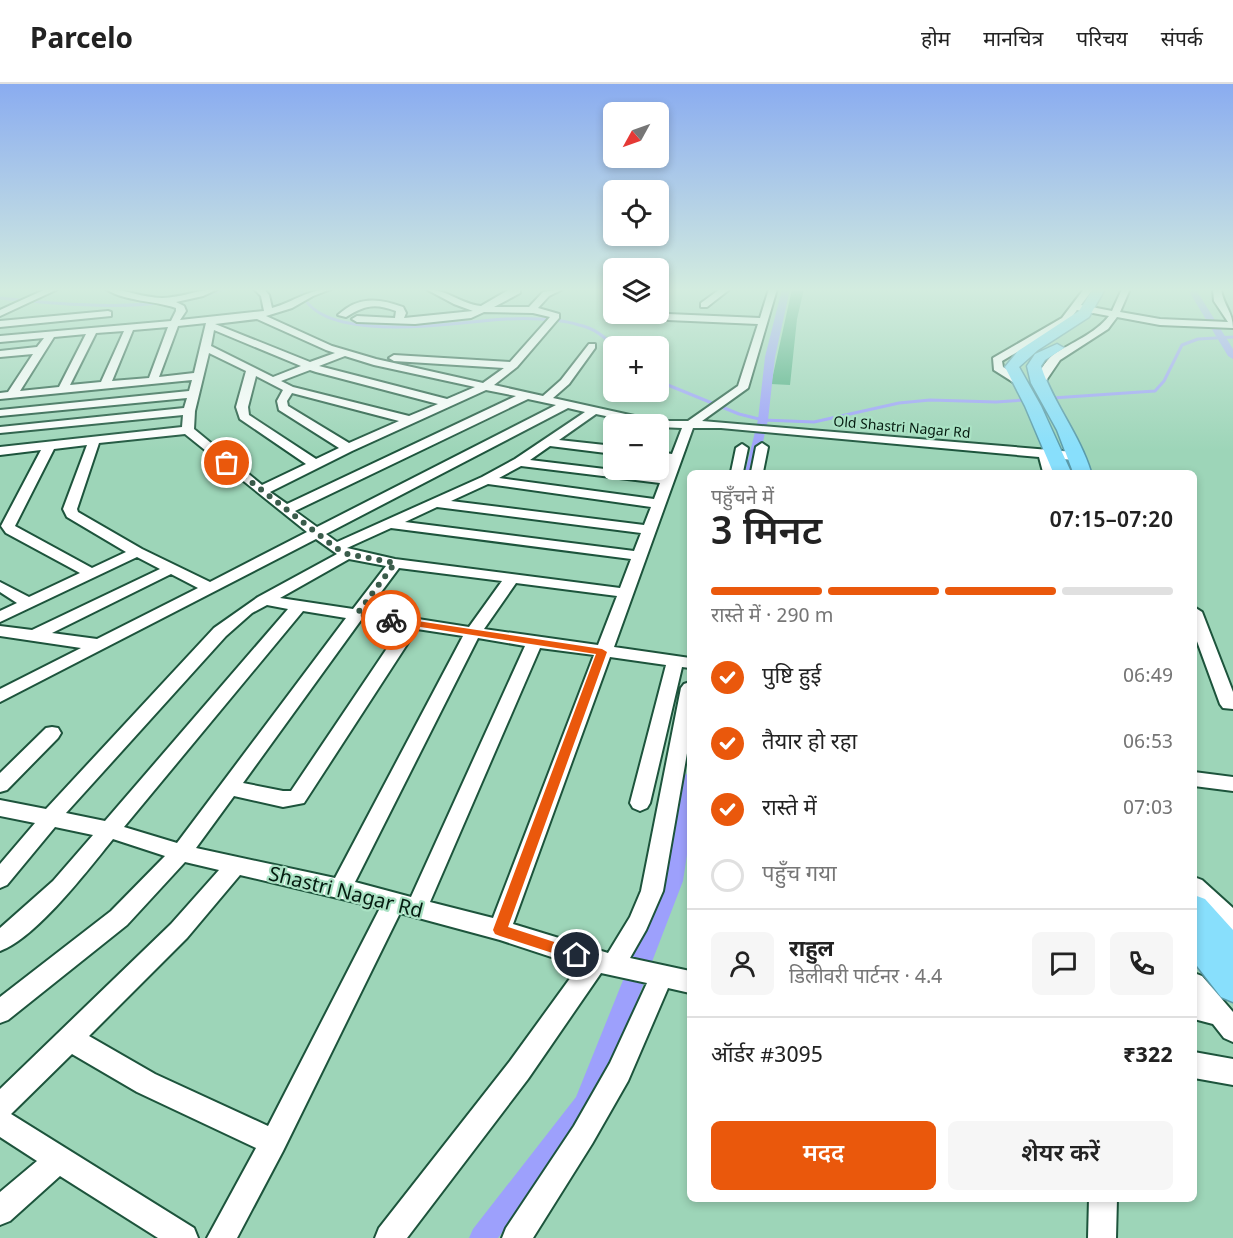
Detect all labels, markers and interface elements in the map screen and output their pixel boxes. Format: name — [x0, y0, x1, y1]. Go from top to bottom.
text: Parcelo — [30, 23, 133, 59]
text: होम — [921, 27, 950, 55]
text: मानचित्र — [983, 27, 1043, 55]
text: परिचय — [1076, 27, 1128, 55]
text: संपर्क — [1161, 27, 1203, 55]
north arrow — [603, 102, 669, 168]
map controls — [603, 102, 669, 480]
button: locate — [603, 180, 669, 246]
button: layers — [603, 258, 669, 324]
button: + — [603, 336, 669, 402]
street label: Old Shastri Nagar Rd — [833, 413, 971, 444]
button: − — [603, 414, 669, 480]
pin — [201, 437, 252, 488]
icon: bag — [210, 446, 243, 479]
text: पहुँचने में — [711, 486, 774, 512]
text: 07:15–07:20 — [1049, 507, 1173, 536]
text: 3 मिनट — [711, 509, 822, 560]
courier — [361, 590, 421, 650]
icon: bike — [375, 604, 408, 637]
text: रास्ते में · 290 m — [711, 604, 833, 630]
icon: check — [711, 661, 744, 694]
text: पुष्टि हुई — [762, 663, 821, 692]
text: 06:49 — [1123, 664, 1173, 690]
icon: check — [711, 727, 744, 760]
text: तैयार हो रहा — [762, 729, 857, 758]
text: 06:53 — [1123, 730, 1173, 756]
icon: check — [711, 793, 744, 826]
text: रास्ते में — [762, 795, 817, 824]
text: 07:03 — [1123, 796, 1173, 822]
text: पहुँच गया — [762, 861, 837, 890]
street label: Shastri Nagar Rd — [266, 862, 425, 926]
pin — [551, 929, 602, 980]
button: person — [711, 932, 774, 995]
button: chat — [1032, 932, 1095, 995]
button: phone — [1110, 932, 1173, 995]
text: राहुल — [789, 936, 834, 965]
icon: home — [560, 938, 593, 971]
text: डिलीवरी पार्टनर · 4.4 — [789, 965, 942, 991]
text: ऑर्डर #3095 — [711, 1042, 823, 1071]
text: ₹322 — [1123, 1042, 1173, 1071]
button: मदद — [711, 1121, 936, 1190]
button: शेयर करें — [948, 1121, 1173, 1190]

